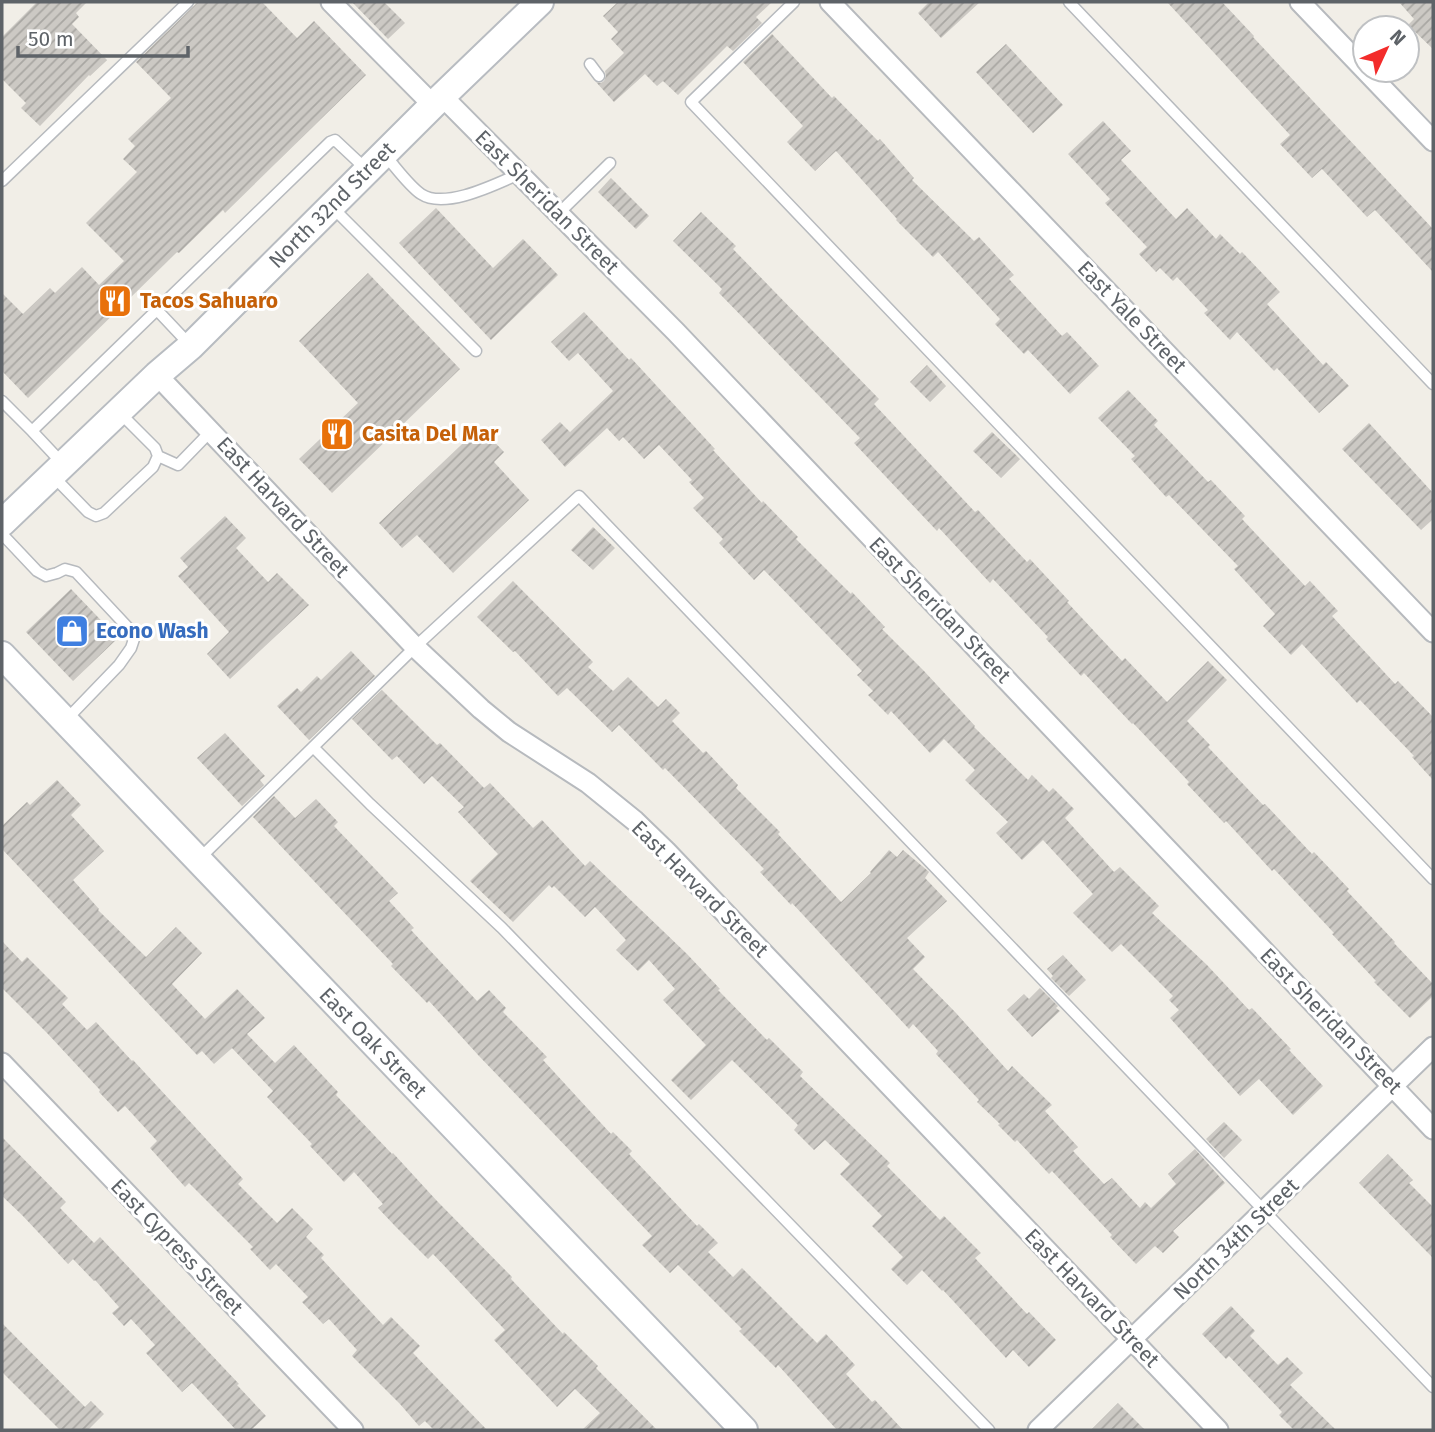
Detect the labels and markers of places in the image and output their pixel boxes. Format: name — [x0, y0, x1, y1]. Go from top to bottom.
restaurant icon: Tacos Sahuaro — [96, 282, 134, 320]
place label: Tacos Sahuaro — [140, 288, 278, 314]
restaurant icon: Casita Del Mar — [318, 415, 356, 453]
place label: Casita Del Mar — [362, 421, 499, 447]
shop icon: Econo Wash — [53, 612, 91, 650]
place label: Econo Wash — [96, 618, 209, 644]

